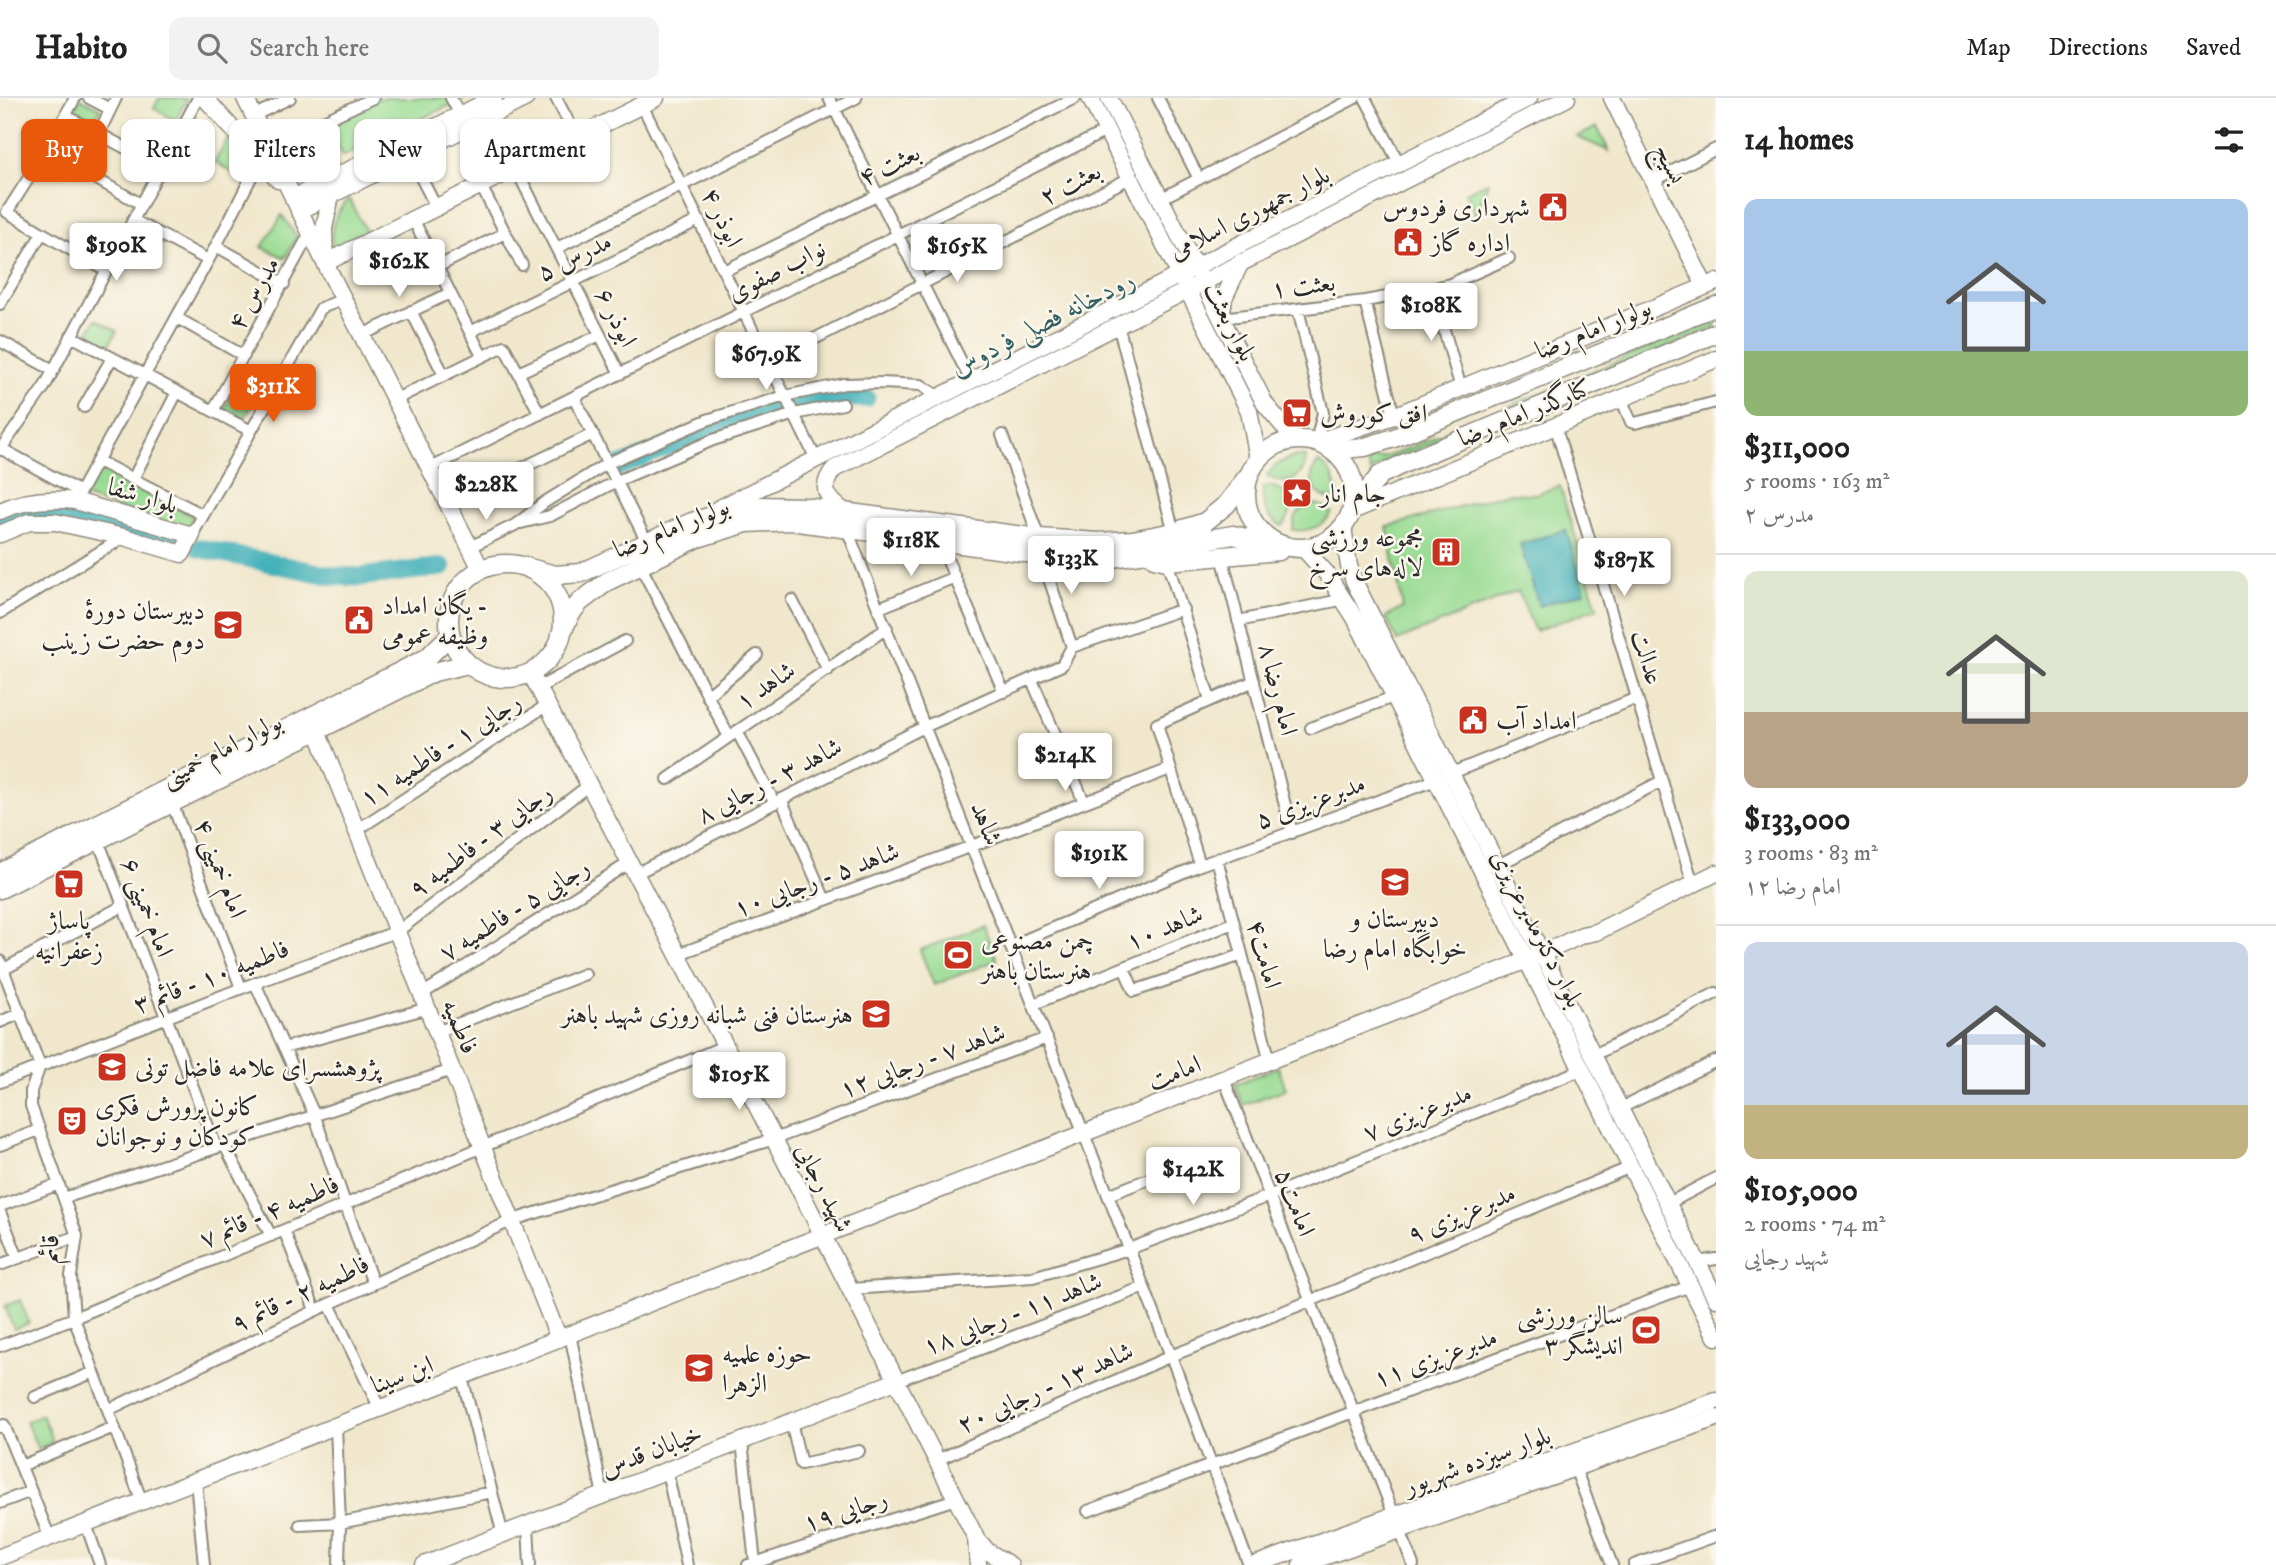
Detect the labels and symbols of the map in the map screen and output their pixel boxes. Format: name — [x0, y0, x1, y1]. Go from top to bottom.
street label: بعثت ۴ — [853, 136, 926, 194]
street label: بسیج — [1640, 138, 1694, 192]
street label: بعثت ۲ — [1034, 155, 1107, 214]
street label: بلوار جمهوری اسلامی — [1164, 159, 1336, 268]
street label: ابوذر ۴ — [693, 182, 750, 253]
public building icon: شهرداری فردوس — [1536, 190, 1570, 224]
place label: شهرداری فردوس — [1383, 192, 1530, 225]
pin: $190K — [67, 223, 165, 283]
street label: مدرس ۵ — [532, 225, 618, 290]
pin: $165K — [908, 225, 1006, 284]
public building icon: اداره گاز — [1391, 225, 1425, 259]
place label: اداره گاز — [1428, 227, 1510, 260]
street label: نواب صفوی — [722, 233, 831, 310]
pin: $162K — [350, 240, 448, 299]
street label: مدرس ۴ — [221, 251, 288, 336]
water label: رودخانه فصلی فردوس — [944, 262, 1142, 387]
street label: بعثت ۱ — [1269, 266, 1337, 307]
street label: بلوار بعثت — [1196, 276, 1264, 367]
street label: ابوذر ۶ — [587, 282, 645, 353]
pin: $108K — [1382, 284, 1480, 343]
street label: بولوار امام رضا — [1531, 291, 1658, 372]
pin: $67.9K — [709, 332, 823, 392]
pin: $311K — [224, 364, 322, 424]
street label: کنارگذر امام رضا — [1452, 369, 1598, 460]
supermarket icon: افق کوروش — [1280, 396, 1314, 430]
place label: افق کوروش — [1320, 398, 1427, 431]
pin: $228K — [437, 462, 535, 522]
street label: بلوار شفا — [103, 471, 182, 522]
place icon: جام انار — [1280, 476, 1314, 510]
place label: جام انار — [1317, 478, 1386, 516]
street label: بولوار امام رضا — [609, 490, 736, 571]
pin: $118K — [862, 518, 960, 578]
place label: مجموعه‌ ورزشی لاله‌های سرخ — [1308, 522, 1423, 591]
building icon: مجموعه‌ ورزشی لاله‌های سرخ — [1429, 535, 1463, 569]
pin: $133K — [1022, 536, 1120, 596]
pin: $187K — [1575, 538, 1673, 598]
place label: یگان امداد - وظیفه عمومی — [382, 589, 488, 653]
place label: دبیرستان دورهٔ دوم حضرت زینب — [41, 595, 205, 663]
public building icon: یگان امداد - وظیفه عمومی — [342, 603, 376, 637]
school or university icon: دبیرستان دورهٔ دوم حضرت زینب — [211, 608, 245, 642]
street label: عدالت — [1623, 626, 1670, 689]
street label: امام رضا ۸ — [1245, 640, 1305, 740]
street label: شاهد ۱ — [729, 654, 802, 718]
street label: رجایی ۱ - فاطمیه ۱۱ — [354, 686, 528, 815]
public building icon: امداد آب — [1456, 703, 1490, 737]
place label: امداد آب — [1496, 705, 1577, 738]
street label: بولوار امام خمینی — [155, 706, 290, 800]
street label: شاهد ۳ - رجایی ۸ — [691, 731, 848, 832]
pin: $214K — [1016, 734, 1114, 793]
street label: مدبرعزیزی ۵ — [1251, 767, 1370, 838]
street label: رجایی ۳ - فاطمیه ۹ — [403, 777, 559, 906]
street label: شاهد — [962, 797, 1009, 850]
street label: امام خمینی ۴ — [181, 814, 254, 925]
pin: $191K — [1050, 832, 1148, 891]
street label: شاهد ۵ - رجایی ۱۰ — [729, 835, 904, 926]
street label: بلوار دکترمدبرعزیزی — [1483, 844, 1591, 1013]
street label: رجایی ۵ - فاطمیه ۷ — [434, 851, 596, 970]
street label: امام خمینی ۶ — [108, 853, 181, 964]
school or university icon: دبیرستان و خوابگاه امام رضا — [1378, 865, 1412, 899]
supermarket icon: پاساژ زعفرانیه — [52, 867, 86, 901]
street label: شاهد ۱۰ — [1121, 898, 1208, 959]
place label: دبیرستان و خوابگاه امام رضا — [1323, 903, 1467, 971]
place label: پاساژ زعفرانیه — [35, 905, 103, 968]
street label: امامت۴ — [1239, 916, 1289, 992]
place label: چمن مصنوعی هنرستان باهنر — [978, 925, 1094, 988]
street label: فاطمیه ۱۰ - قائم ۳ — [129, 933, 296, 1027]
sports icon: چمن مصنوعی هنرستان باهنر — [941, 938, 975, 972]
street label: فاطمیه — [434, 994, 486, 1059]
school or university icon: هنرستان فنی شبانه‌ روزی شهید باهنر — [859, 997, 893, 1031]
place label: هنرستان فنی شبانه‌ روزی شهید باهنر — [558, 999, 853, 1033]
street label: شاهد ۷ - رجایی ۱۲ — [835, 1016, 1010, 1107]
street label: امامت — [1143, 1048, 1206, 1099]
school or university icon: پژوهشسرای علامه فاضل تونی — [95, 1050, 129, 1084]
place label: پژوهشسرای علامه فاضل تونی — [135, 1052, 383, 1085]
pin: $105K — [690, 1052, 788, 1112]
street label: مدبرعزیزی ۷ — [1358, 1077, 1477, 1150]
place label: کانون پرورش فکری کودکان و نوجوانان — [95, 1091, 259, 1154]
theatre icon: کانون پرورش فکری کودکان و نوجوانان — [55, 1104, 89, 1138]
street label: شهید رجایی — [787, 1137, 860, 1238]
pin: $142K — [1144, 1148, 1242, 1207]
street label: امامت۵ — [1267, 1164, 1323, 1241]
street label: فاطمیه ۴ - قائم ۷ — [195, 1168, 347, 1261]
street label: مدبرعزیزی ۹ — [1402, 1177, 1521, 1252]
street label: قائم — [34, 1234, 72, 1264]
street label: فاطمیه ۲ - قائم ۹ — [226, 1248, 377, 1345]
street label: شاهد ۱۱ - رجایی ۱۸ — [918, 1265, 1107, 1364]
place label: سالن ورزشی اندیشگر ۳ — [1517, 1300, 1623, 1363]
sports icon: سالن ورزشی اندیشگر ۳ — [1629, 1313, 1663, 1347]
street label: مدبرعزیزی ۱۱ — [1369, 1321, 1502, 1396]
street label: شاهد ۱۳ - رجایی ۲۰ — [952, 1335, 1139, 1442]
place label: حوزه علمیه الزهرا — [722, 1338, 812, 1401]
street label: ابن سینا — [367, 1349, 438, 1402]
school or university icon: حوزه علمیه الزهرا — [682, 1351, 716, 1385]
street label: خیابان قدس — [596, 1417, 707, 1486]
street label: بلوار سیزده شهریور — [1396, 1419, 1556, 1504]
street label: رجایی ۱۹ — [799, 1482, 892, 1541]

